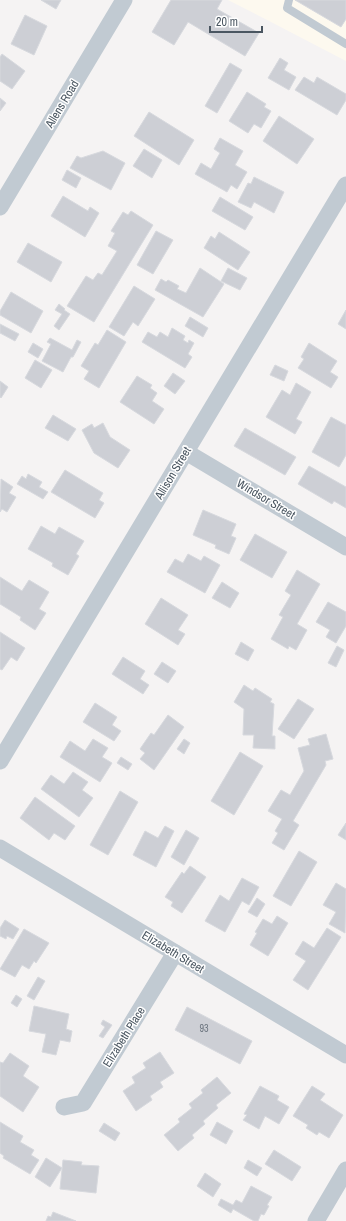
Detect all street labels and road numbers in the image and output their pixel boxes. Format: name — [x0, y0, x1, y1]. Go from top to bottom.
street label: Allens Road — [41, 77, 83, 132]
street label: Allison Street — [151, 444, 195, 503]
street label: Windsor Street — [234, 475, 298, 523]
street label: Elizabeth Street — [139, 927, 207, 977]
street label: Elizabeth Place — [99, 1004, 149, 1070]

